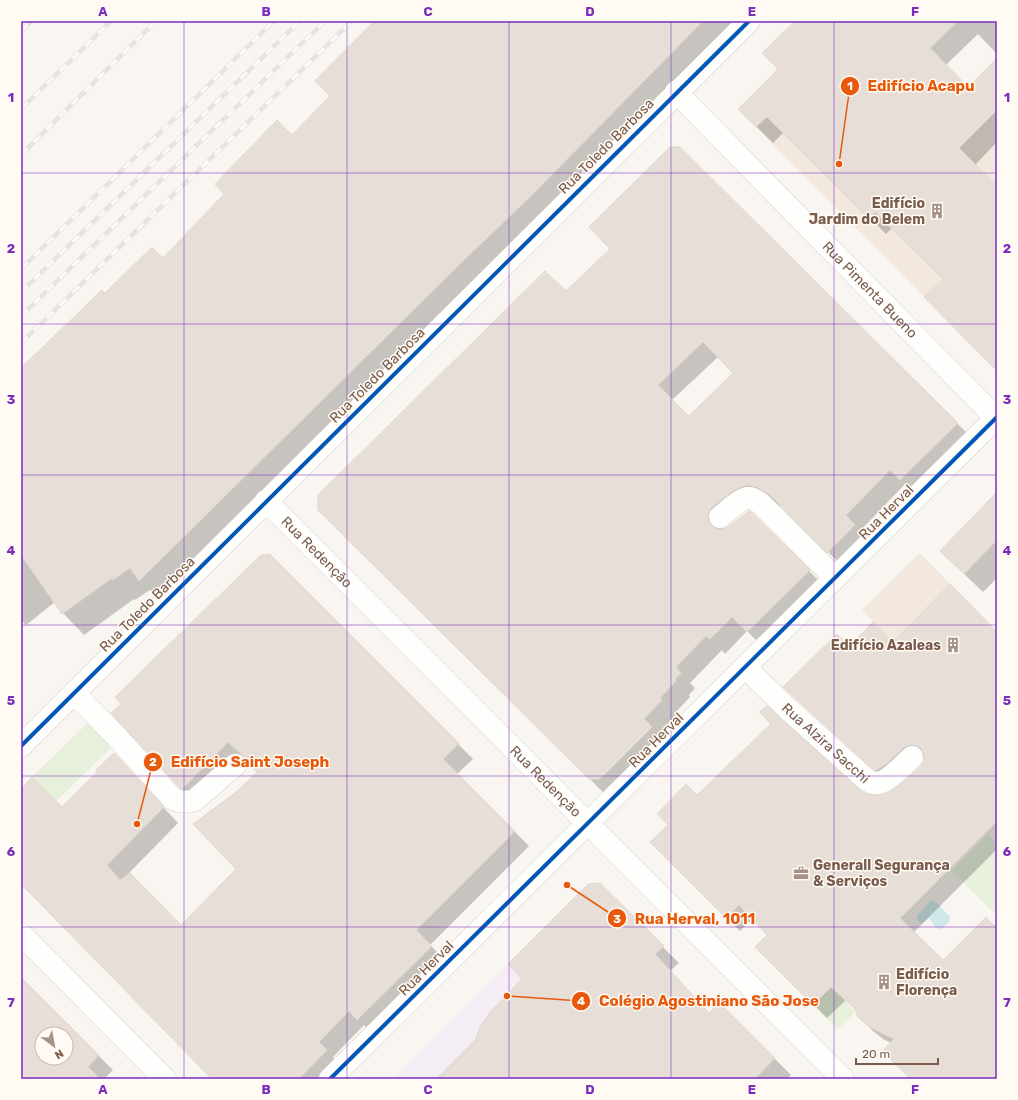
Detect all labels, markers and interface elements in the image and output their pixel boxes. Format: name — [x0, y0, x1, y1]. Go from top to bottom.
text: A — [98, 4, 108, 19]
text: B — [261, 4, 271, 19]
text: C — [423, 4, 433, 19]
text: D — [585, 4, 595, 19]
text: E — [748, 4, 756, 19]
text: F — [911, 4, 919, 19]
callout: Edifício Acapu — [840, 72, 983, 99]
text: Edifício Acapu — [867, 77, 975, 95]
text: 1 — [847, 79, 853, 93]
text: 1 — [8, 90, 14, 105]
text: 1 — [1004, 90, 1010, 105]
street label: Rua Toledo Barbosa — [555, 95, 658, 198]
place label: Edifício Jardim do Belem — [809, 195, 925, 228]
building icon: Edifício Jardim do Belem — [928, 202, 946, 220]
street label: Rua Pimenta Bueno — [819, 238, 921, 342]
text: 2 — [7, 241, 15, 256]
text: 2 — [1003, 241, 1011, 256]
street label: Rua Toledo Barbosa — [326, 324, 429, 427]
text: 3 — [7, 392, 16, 407]
text: 3 — [1003, 392, 1012, 407]
street label: Rua Herval — [855, 481, 917, 543]
street label: Rua Redenção — [277, 513, 356, 592]
text: 4 — [7, 543, 16, 558]
text: 4 — [1003, 543, 1012, 558]
street label: Rua Toledo Barbosa — [96, 553, 199, 656]
building icon: Edifício Azaleas — [944, 636, 962, 654]
place label: Edifício Azaleas — [831, 637, 941, 654]
text: 5 — [7, 693, 15, 708]
text: 5 — [1003, 693, 1011, 708]
street label: Rua Alzira Sacchi — [778, 700, 873, 787]
street label: Rua Herval — [625, 709, 687, 771]
street label: Rua Redenção — [506, 742, 585, 821]
callout: Edifício Saint Joseph — [143, 749, 338, 776]
text: Edifício Saint Joseph — [171, 753, 329, 771]
text: 2 — [149, 755, 157, 769]
text: 6 — [7, 844, 16, 859]
text: 6 — [1003, 844, 1012, 859]
place label: Generall Segurança & Serviços — [813, 857, 950, 890]
office icon: Generall Segurança & Serviços — [792, 864, 810, 882]
callout: Rua Herval, 1011 — [607, 905, 763, 932]
text: Rua Herval, 1011 — [635, 910, 755, 928]
text: 3 — [613, 912, 621, 926]
street label: Rua Herval — [395, 937, 457, 999]
place label: Edifício Florença — [896, 966, 957, 999]
building icon: Edifício Florença — [875, 973, 893, 991]
callout: Colégio Agostiniano São Jose — [571, 987, 828, 1014]
text: Colégio Agostiniano São Jose — [599, 992, 819, 1010]
text: 4 — [577, 994, 585, 1008]
text: 7 — [7, 995, 15, 1010]
text: 7 — [1003, 995, 1011, 1010]
north arrow — [34, 1026, 74, 1066]
scale bar — [856, 1040, 938, 1066]
text: N — [52, 1046, 66, 1062]
text: 20 m — [862, 1047, 890, 1061]
text: A — [98, 1082, 108, 1097]
text: B — [261, 1082, 271, 1097]
text: C — [423, 1082, 433, 1097]
text: D — [585, 1082, 595, 1097]
text: E — [748, 1082, 756, 1097]
text: F — [911, 1082, 919, 1097]

